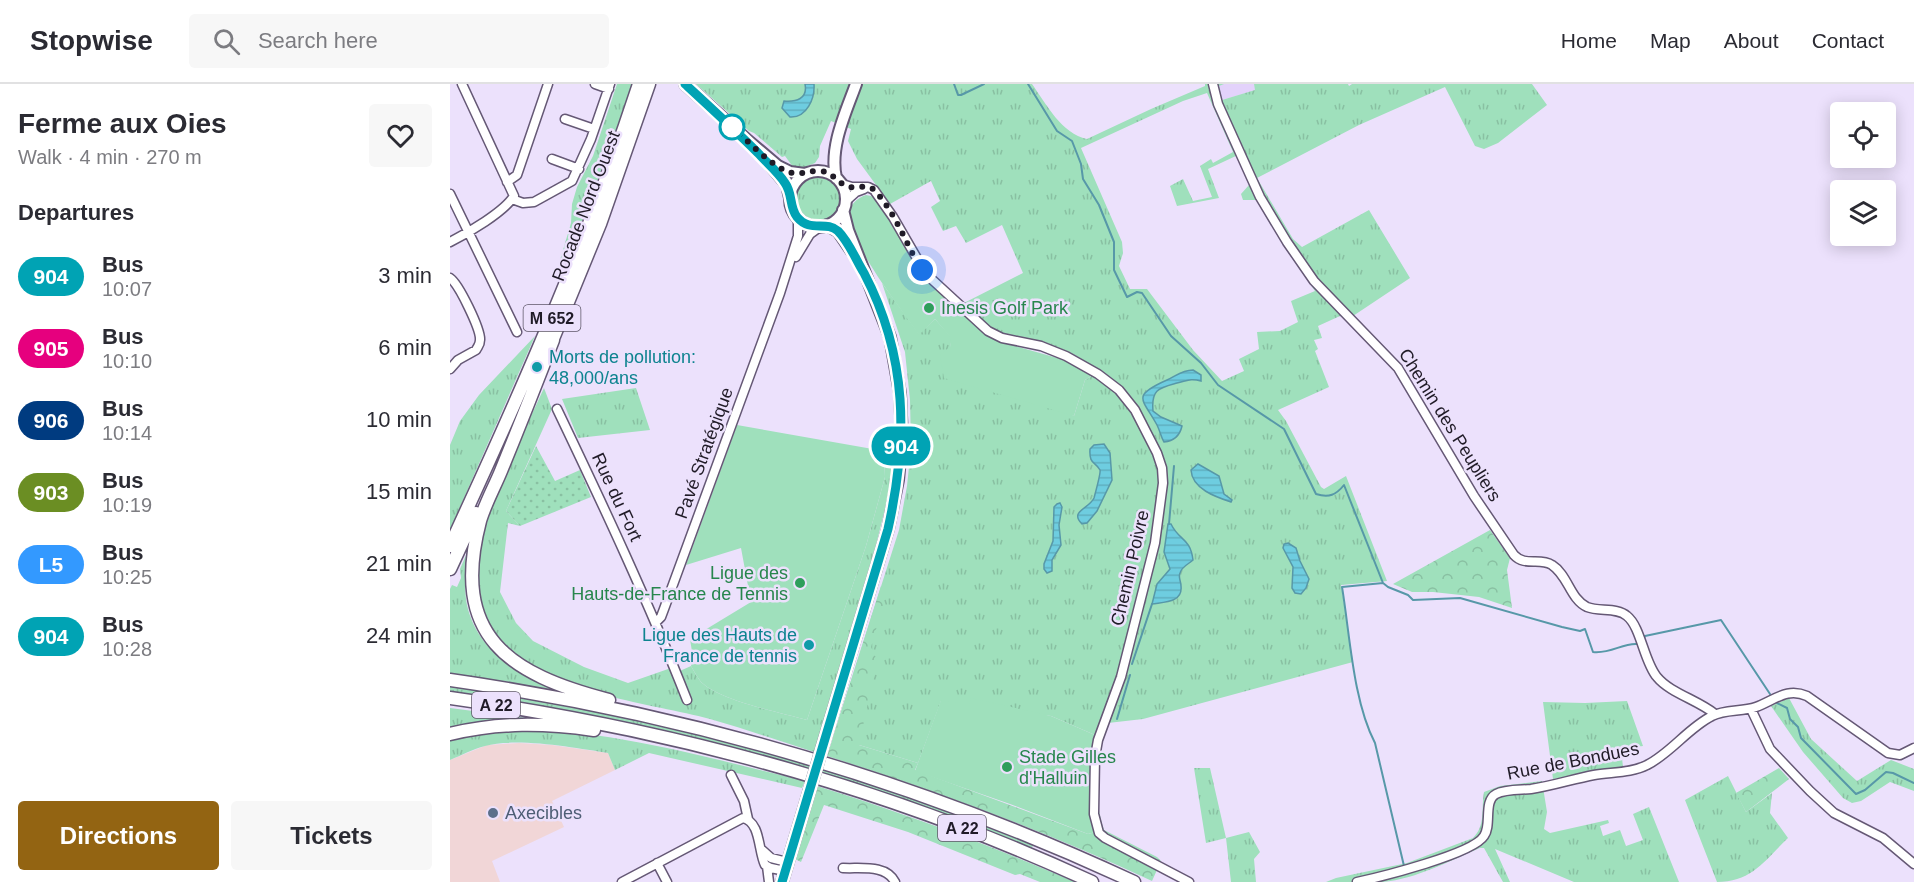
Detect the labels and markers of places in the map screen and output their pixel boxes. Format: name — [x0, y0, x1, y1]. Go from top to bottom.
unlabelled marker — [719, 114, 745, 140]
place label: Inesis Golf Park — [941, 298, 1069, 318]
marker: Inesis Golf Park — [922, 301, 936, 315]
place label: Morts de pollution: 48,000/ans — [549, 347, 696, 388]
marker: Morts de pollution: 48,000/ans — [530, 360, 544, 374]
place label: Ligue des Hauts-de-France de Tennis — [571, 563, 788, 604]
marker: Ligue des Hauts-de-France de Tennis — [793, 576, 807, 590]
place label: Ligue des Hauts de France de tennis — [642, 625, 797, 666]
marker: Ligue des Hauts de France de tennis — [802, 638, 816, 652]
place label: Stade Gilles d'Halluin — [1019, 747, 1116, 788]
marker: Stade Gilles d'Halluin — [1000, 760, 1014, 774]
place label: Axecibles — [505, 803, 582, 823]
marker: Axecibles — [486, 806, 500, 820]

